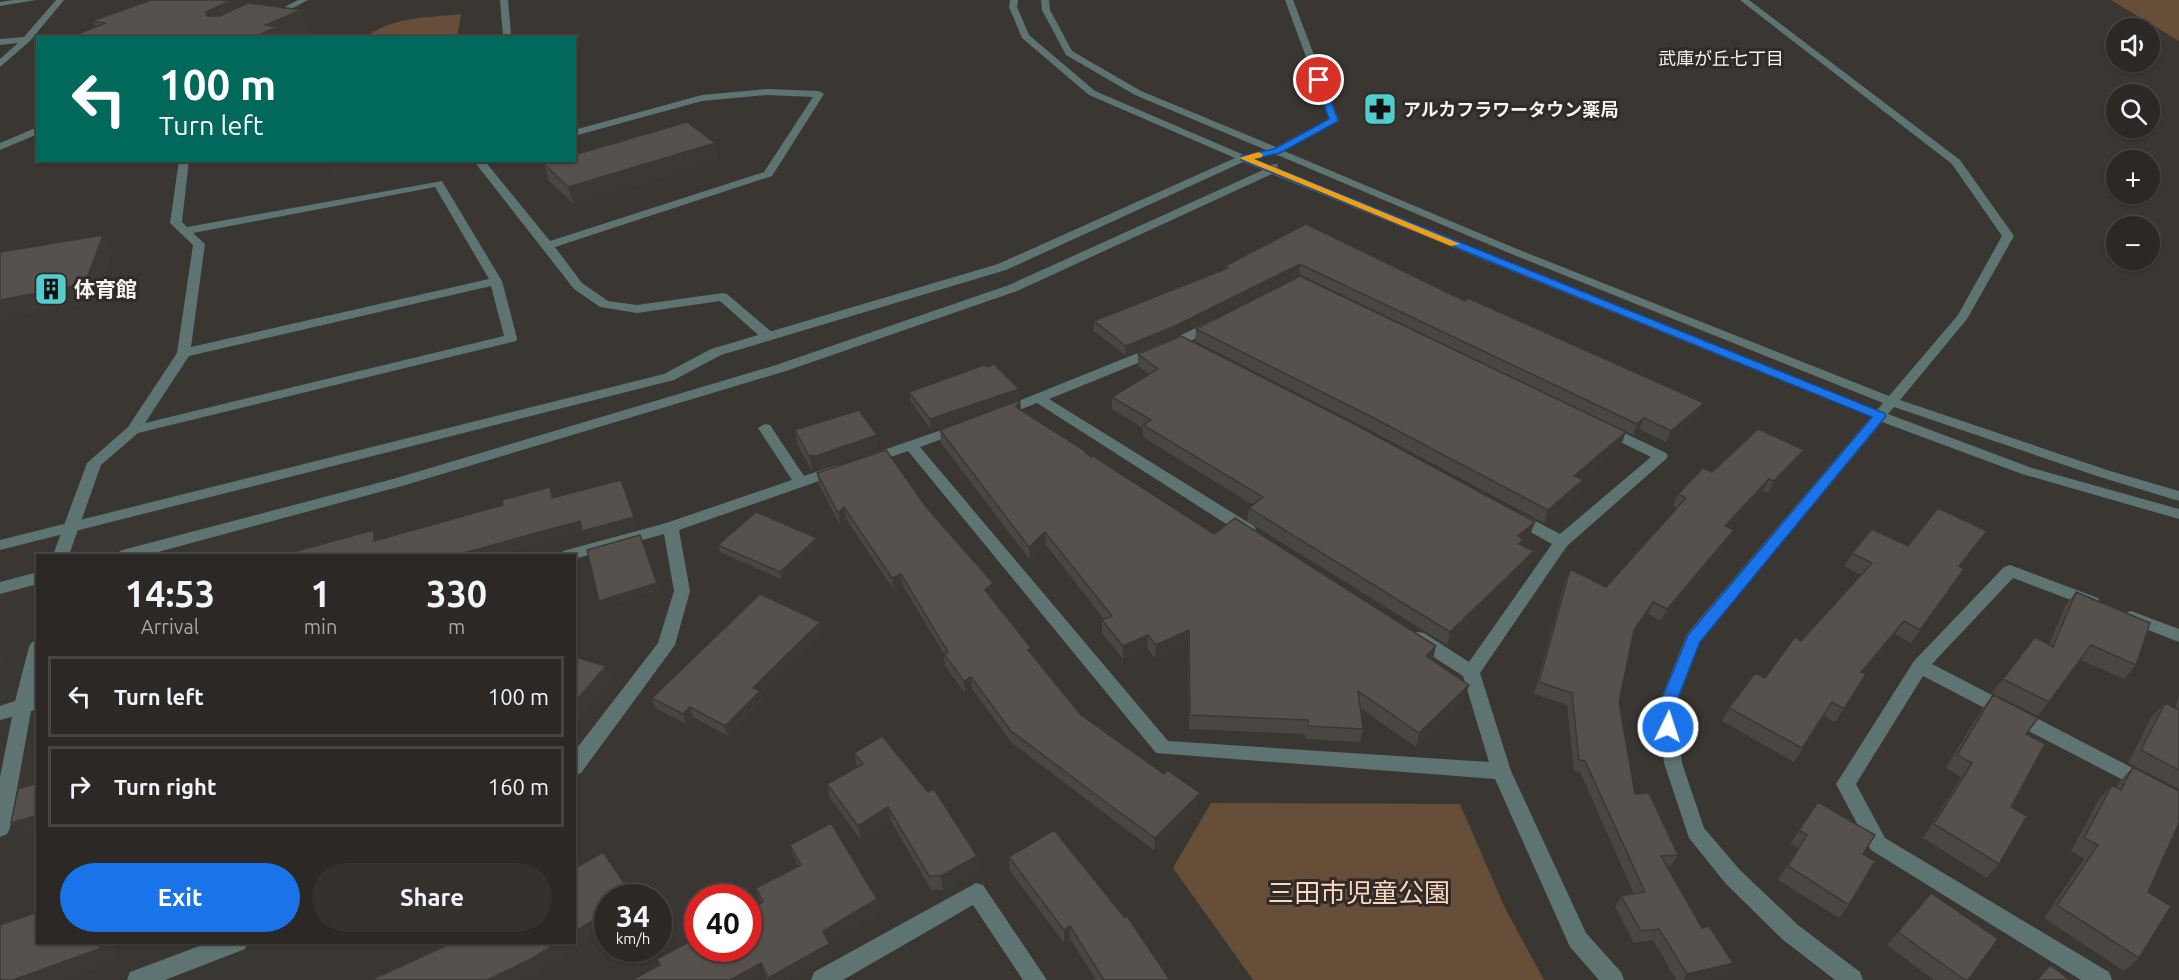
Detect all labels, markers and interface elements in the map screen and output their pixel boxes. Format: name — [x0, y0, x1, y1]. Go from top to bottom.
map controls — [2106, 18, 2160, 270]
button: sound — [2106, 18, 2160, 72]
district label: 武庫が丘七丁目 — [1658, 48, 1784, 68]
pin — [1293, 54, 1344, 105]
icon: left — [60, 60, 138, 138]
text: 100 m — [159, 61, 276, 108]
icon: arrive — [1302, 63, 1335, 96]
button: search — [2106, 84, 2160, 138]
pharmacy icon: アルカフラワータウン薬局 — [1362, 91, 1398, 127]
place label: アルカフラワータウン薬局 — [1403, 99, 1618, 119]
text: Turn left — [159, 110, 263, 140]
button: + — [2106, 150, 2160, 204]
button: − — [2106, 216, 2160, 270]
building icon: 体育館 — [33, 271, 69, 307]
place label: 体育館 — [74, 277, 137, 301]
text: 14:53 — [125, 573, 215, 614]
text: 1 — [310, 573, 331, 614]
text: 330 — [426, 573, 487, 614]
text: Arrival — [141, 615, 199, 638]
text: min — [304, 615, 337, 638]
text: m — [448, 615, 465, 638]
icon: left — [63, 680, 96, 713]
text: Turn left — [114, 684, 204, 709]
text: 100 m — [488, 684, 549, 709]
position arrow — [1636, 695, 1700, 759]
icon: right — [63, 770, 96, 803]
text: Turn right — [114, 774, 216, 799]
text: 160 m — [488, 774, 549, 799]
button: Exit — [60, 863, 300, 932]
button: Share — [312, 863, 552, 932]
park label: 三田市児童公園 — [1268, 878, 1450, 907]
speed limit sign: 40 — [684, 884, 762, 962]
text: 34 — [616, 899, 650, 933]
text: km/h — [616, 930, 650, 947]

